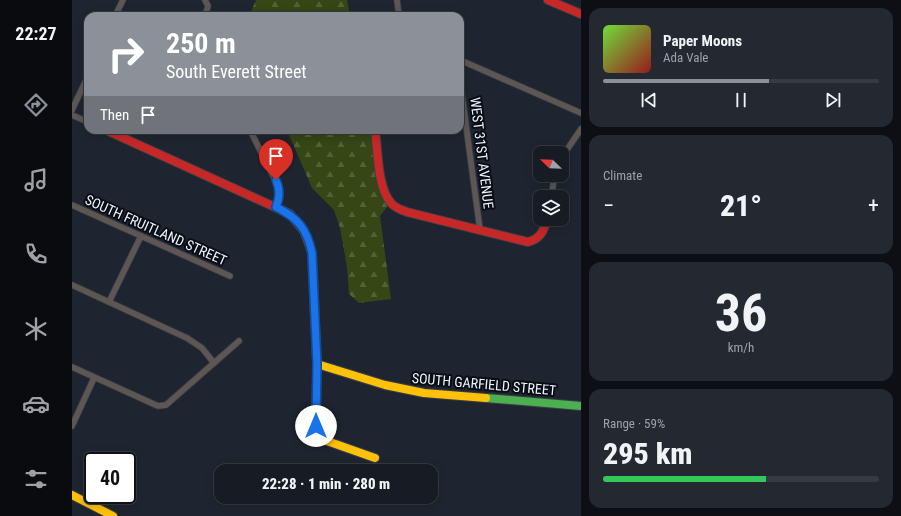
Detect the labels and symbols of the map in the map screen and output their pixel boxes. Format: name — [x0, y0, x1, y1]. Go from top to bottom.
street label: WEST 31ST AVENUE — [467, 96, 497, 210]
pin — [259, 139, 293, 180]
north arrow — [533, 146, 569, 182]
street label: SOUTH FRUITLAND STREET — [83, 191, 229, 269]
street label: SOUTH GARFIELD STREET — [411, 370, 557, 398]
position arrow — [295, 405, 337, 447]
speed limit sign: 40 — [84, 452, 136, 504]

